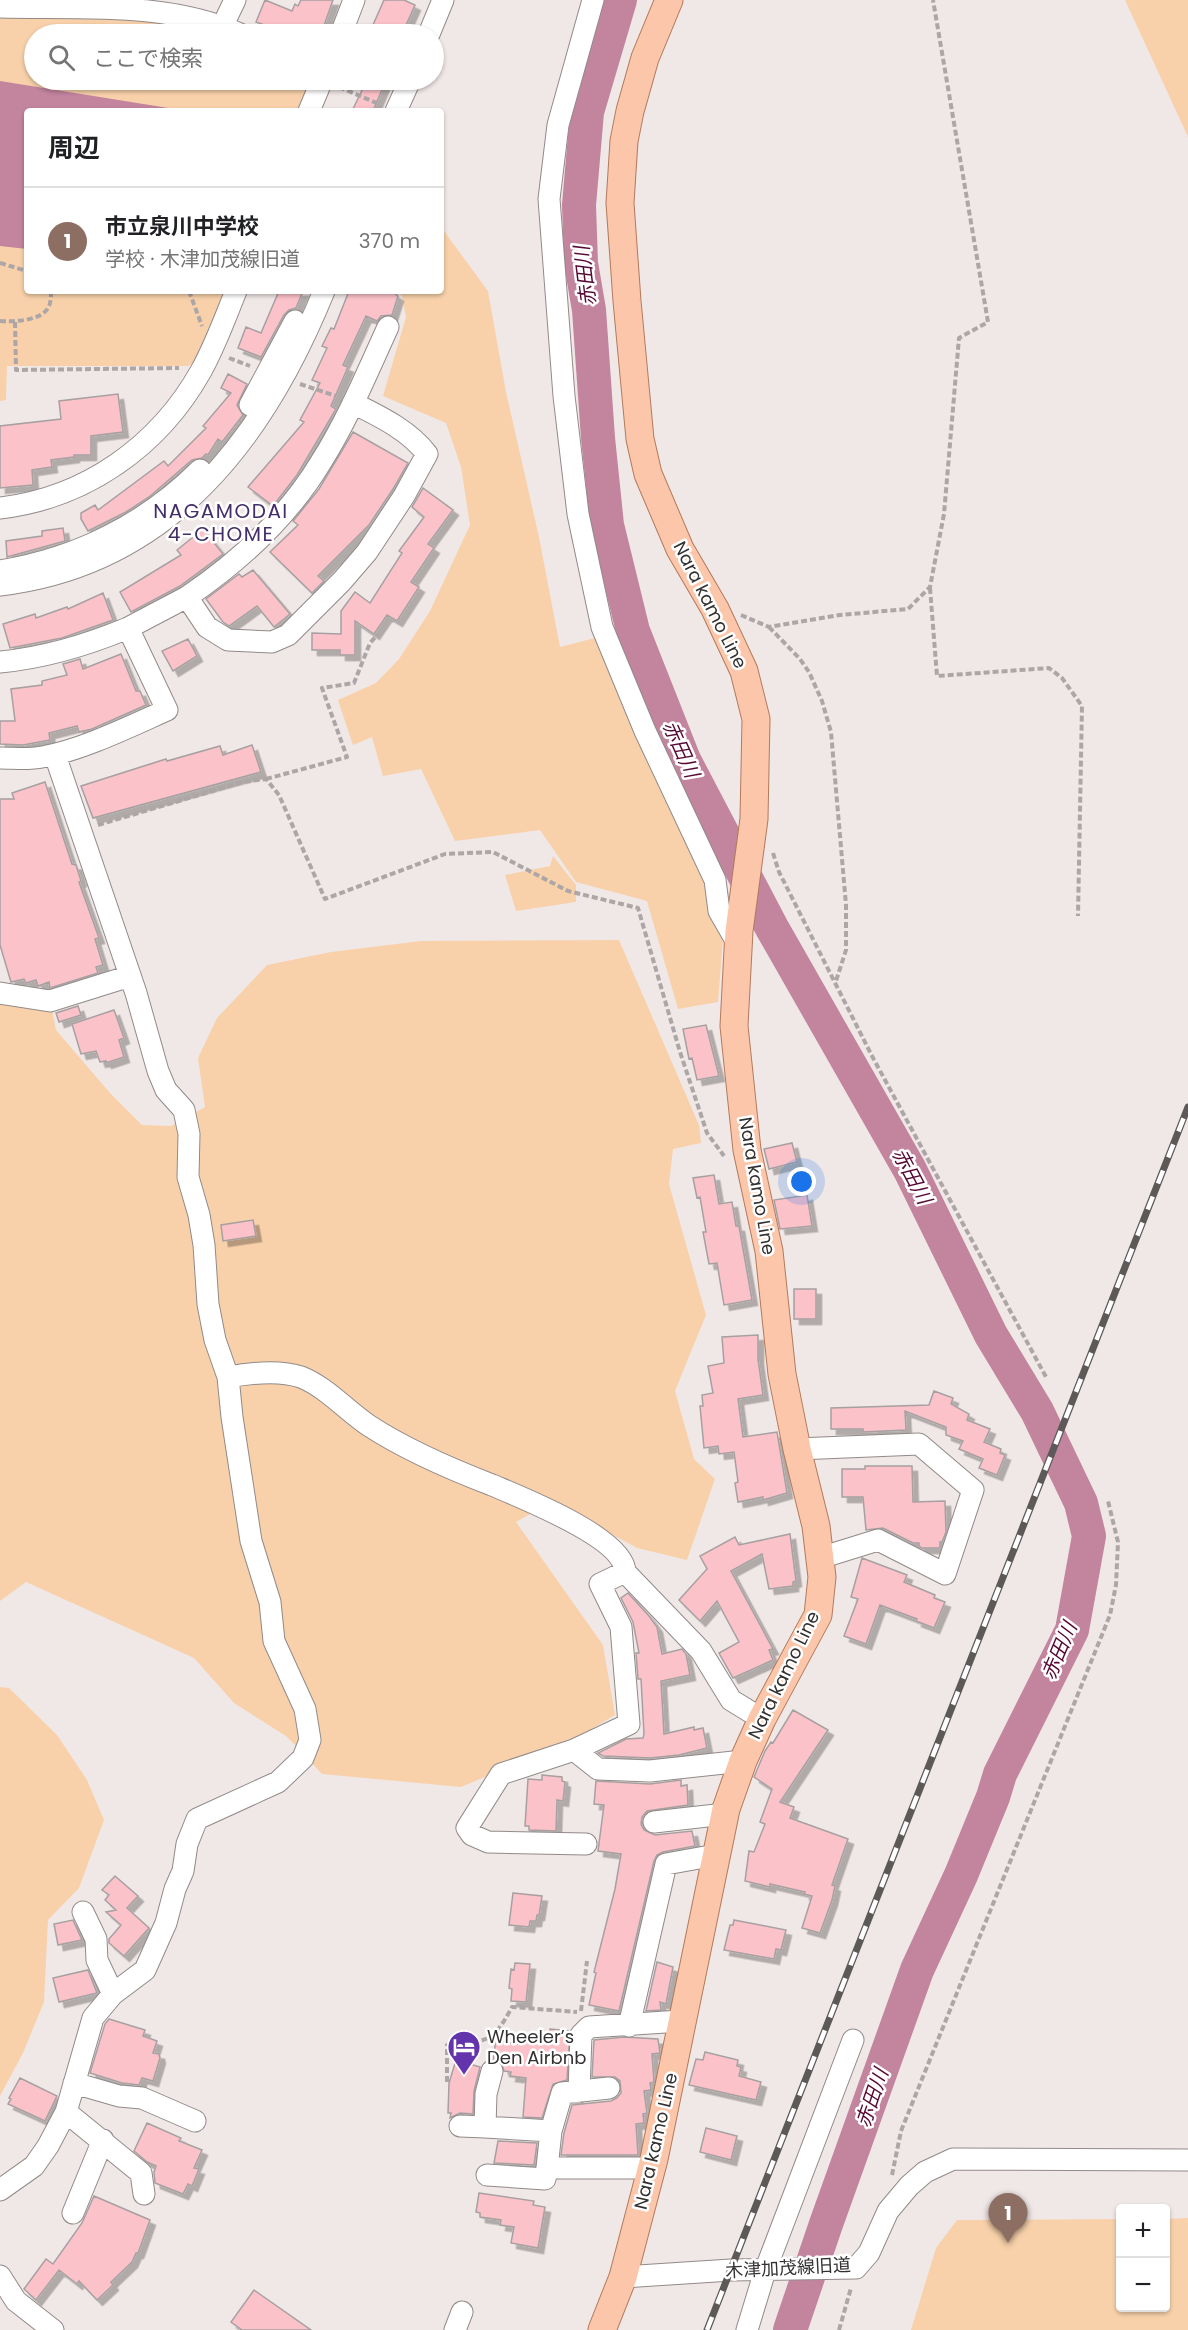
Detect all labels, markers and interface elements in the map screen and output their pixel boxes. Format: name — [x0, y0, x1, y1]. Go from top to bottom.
search box — [24, 24, 444, 90]
icon: search — [45, 41, 78, 74]
text: ここで検索 — [93, 43, 203, 74]
text: 周辺 — [48, 130, 100, 166]
text: 市立泉川中学校 — [105, 211, 259, 242]
text: 1 — [64, 227, 71, 255]
text: 370 m — [359, 227, 420, 255]
water label: 赤田川 — [567, 243, 603, 307]
text: 学校 · 木津加茂線旧道 — [105, 245, 300, 273]
district label: NAGAMODAI 4-CHOME — [153, 497, 289, 548]
street label: Nara kamo Line — [668, 537, 753, 673]
water label: 赤田川 — [656, 716, 707, 784]
street label: Nara kamo Line — [733, 1115, 782, 1257]
water label: 赤田川 — [886, 1143, 939, 1211]
your location — [787, 1167, 816, 1196]
street label: Nara kamo Line — [742, 1607, 825, 1743]
water label: 赤田川 — [1034, 1616, 1084, 1684]
place label: Wheeler’s Den Airbnb — [487, 2024, 586, 2070]
hotel icon: Wheeler’s Den Airbnb — [446, 2029, 482, 2076]
water label: 赤田川 — [849, 2063, 896, 2131]
street label: Nara kamo Line — [628, 2070, 683, 2212]
pin: 1 — [988, 2194, 1028, 2243]
map controls — [1116, 2204, 1170, 2312]
button: + — [1116, 2204, 1170, 2258]
street label: 木津加茂線旧道 — [724, 2252, 852, 2283]
button: − — [1116, 2258, 1170, 2312]

